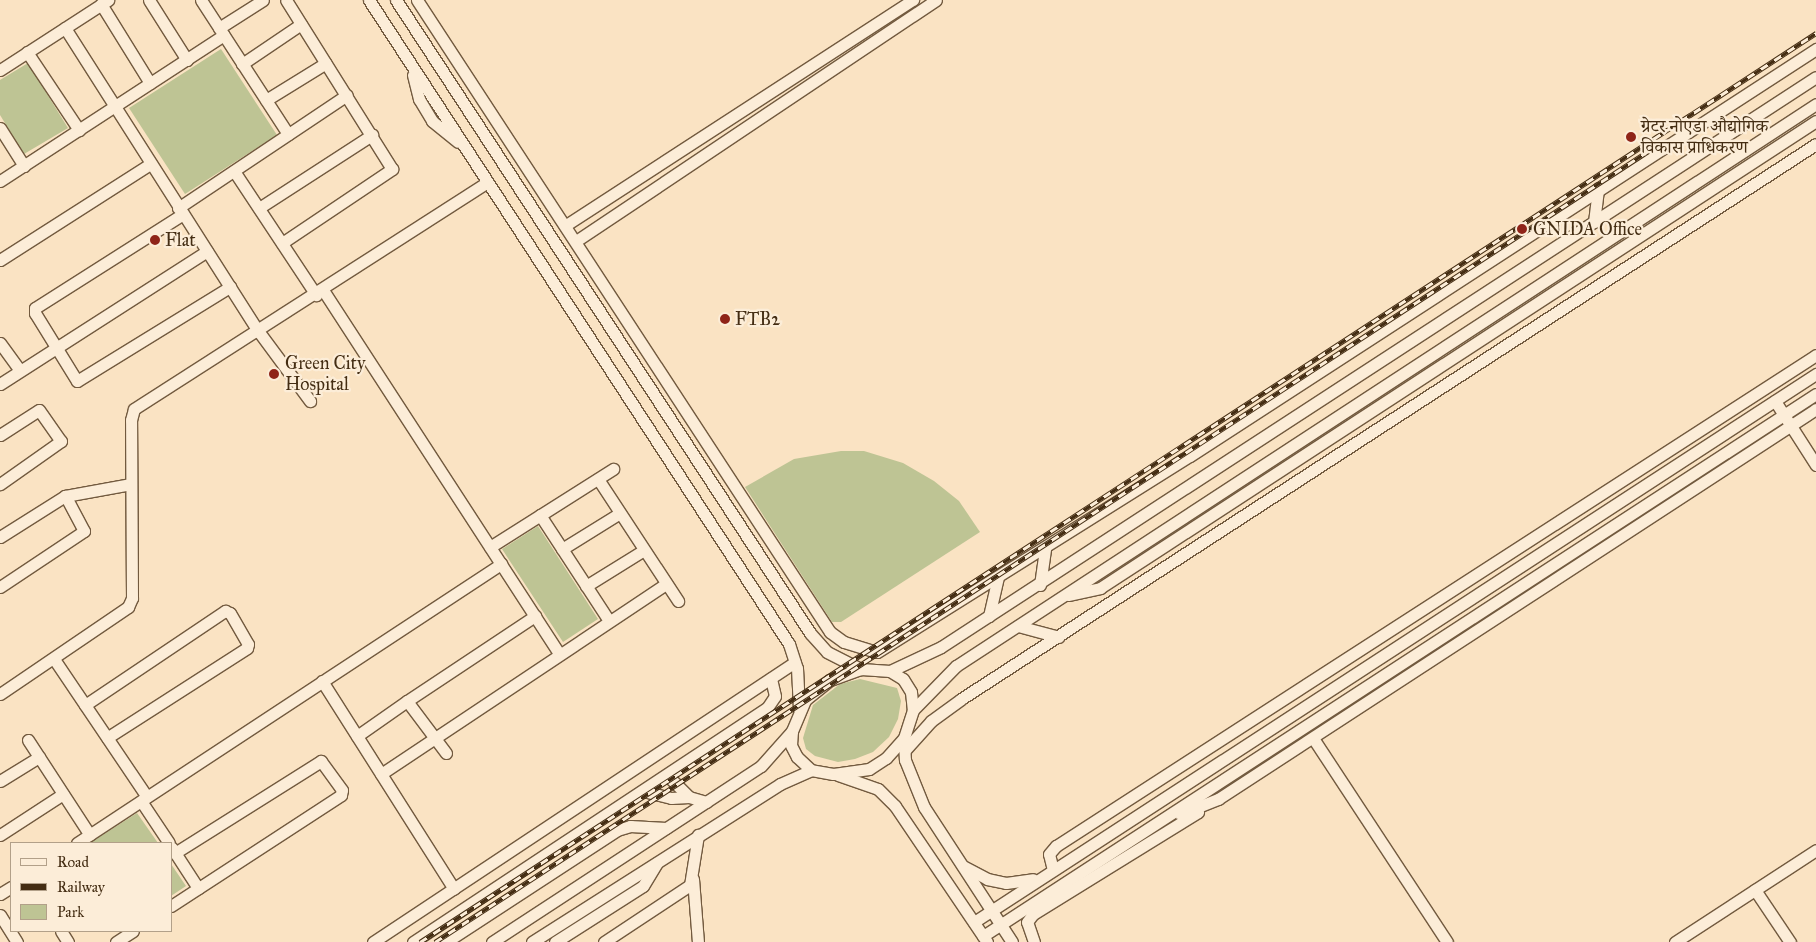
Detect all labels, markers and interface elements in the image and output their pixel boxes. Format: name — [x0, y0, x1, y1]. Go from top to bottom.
place label: ग्रेटर नोएडा औद्योगिक विकास प्राधिकरण — [1641, 116, 1768, 158]
marker: ग्रेटर नोएडा औद्योगिक विकास प्राधिकरण — [1625, 131, 1637, 143]
place label: GNIDA Office — [1533, 218, 1642, 240]
marker: GNIDA Office — [1515, 222, 1529, 236]
place label: Flat — [165, 229, 196, 251]
marker: Flat — [149, 234, 161, 246]
place label: FTB2 — [735, 308, 780, 330]
marker: FTB2 — [719, 313, 731, 325]
place label: Green City Hospital — [285, 353, 365, 396]
marker: Green City Hospital — [267, 367, 281, 381]
legend — [10, 842, 172, 932]
text: Road — [57, 853, 89, 871]
text: Railway — [57, 878, 105, 896]
text: Park — [57, 903, 84, 921]

